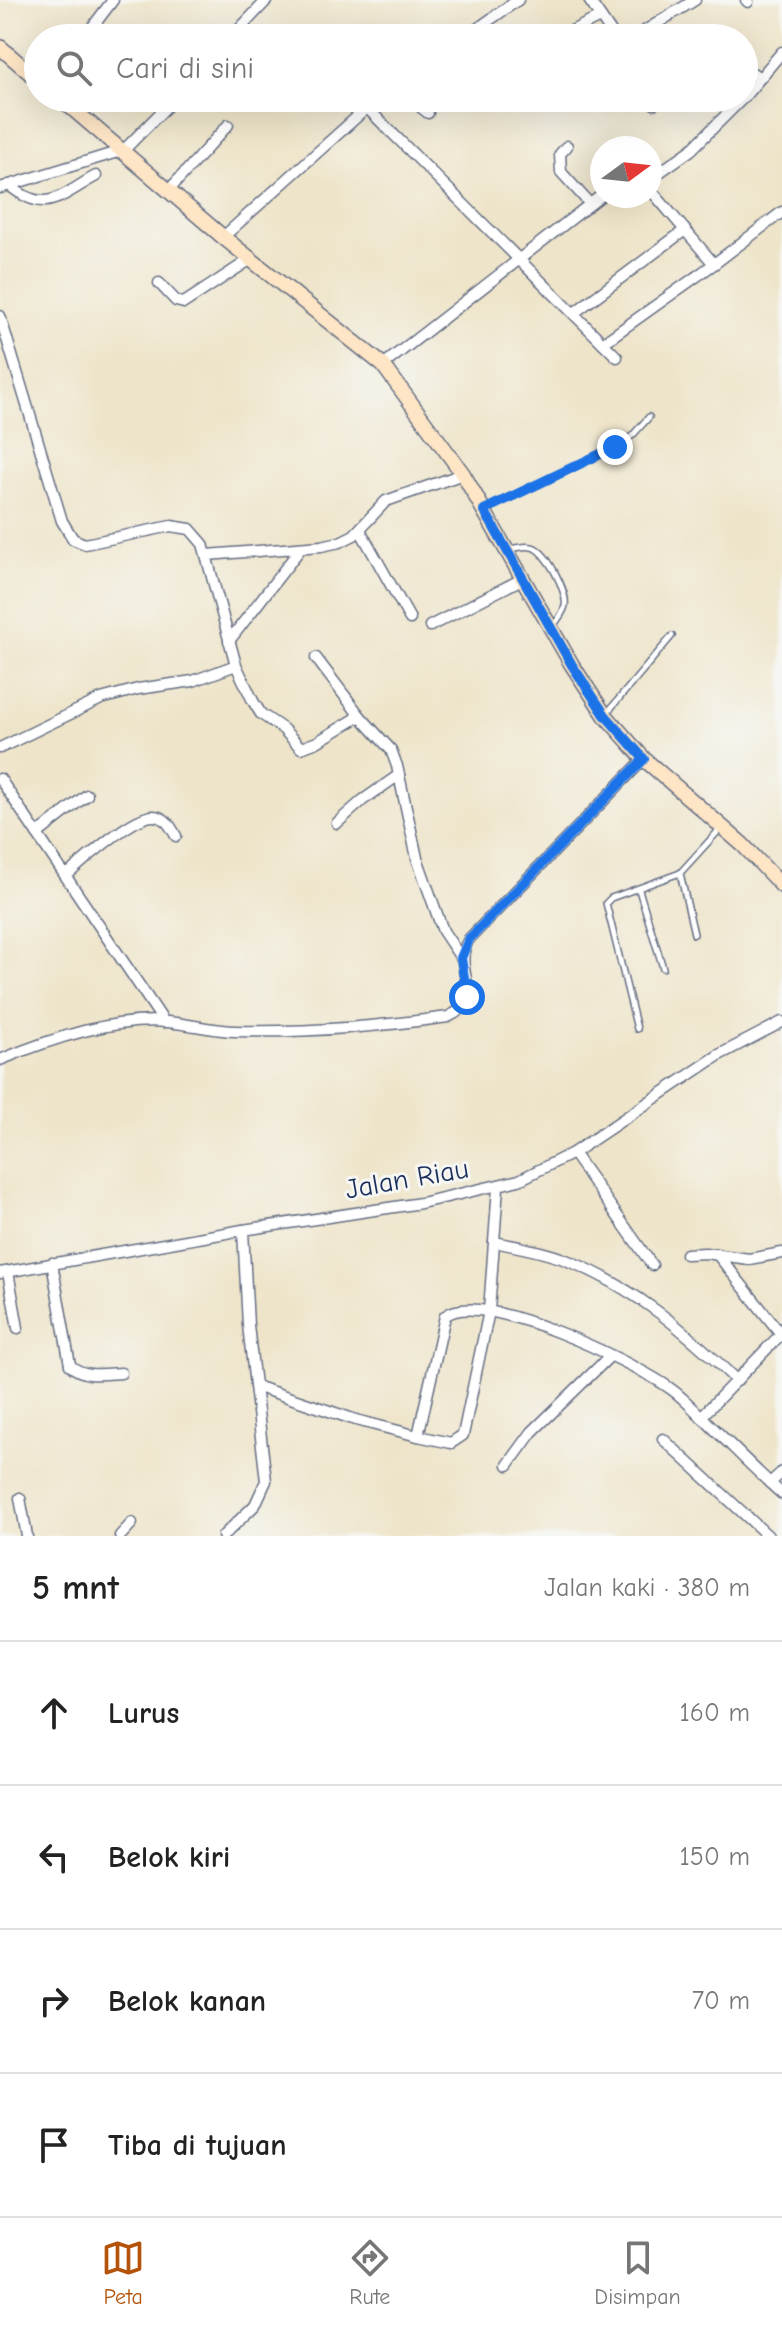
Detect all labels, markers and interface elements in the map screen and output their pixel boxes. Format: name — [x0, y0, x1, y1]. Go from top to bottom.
search box — [24, 24, 758, 112]
icon: search — [52, 46, 96, 90]
text: Cari di sini — [116, 51, 254, 86]
north arrow — [590, 136, 662, 208]
route end — [597, 429, 633, 465]
route start — [449, 979, 485, 1015]
street label: Jalan Riau — [343, 1152, 471, 1206]
text: 5 mnt — [32, 1568, 119, 1608]
text: Jalan kaki · 380 m — [544, 1573, 750, 1603]
icon: ahead — [32, 1691, 76, 1735]
text: Lurus — [108, 1696, 179, 1731]
text: 160 m — [680, 1698, 750, 1728]
icon: left — [32, 1835, 76, 1879]
text: Belok kiri — [108, 1840, 230, 1875]
text: 150 m — [680, 1842, 750, 1872]
icon: right — [32, 1979, 76, 2023]
text: Belok kanan — [108, 1984, 266, 2019]
text: 70 m — [692, 1986, 750, 2016]
icon: arrive — [32, 2123, 76, 2167]
text: Tiba di tujuan — [108, 2128, 287, 2163]
tab: Peta — [101, 2236, 145, 2310]
tab: Rute — [348, 2236, 392, 2310]
tab: Disimpan — [594, 2236, 681, 2310]

